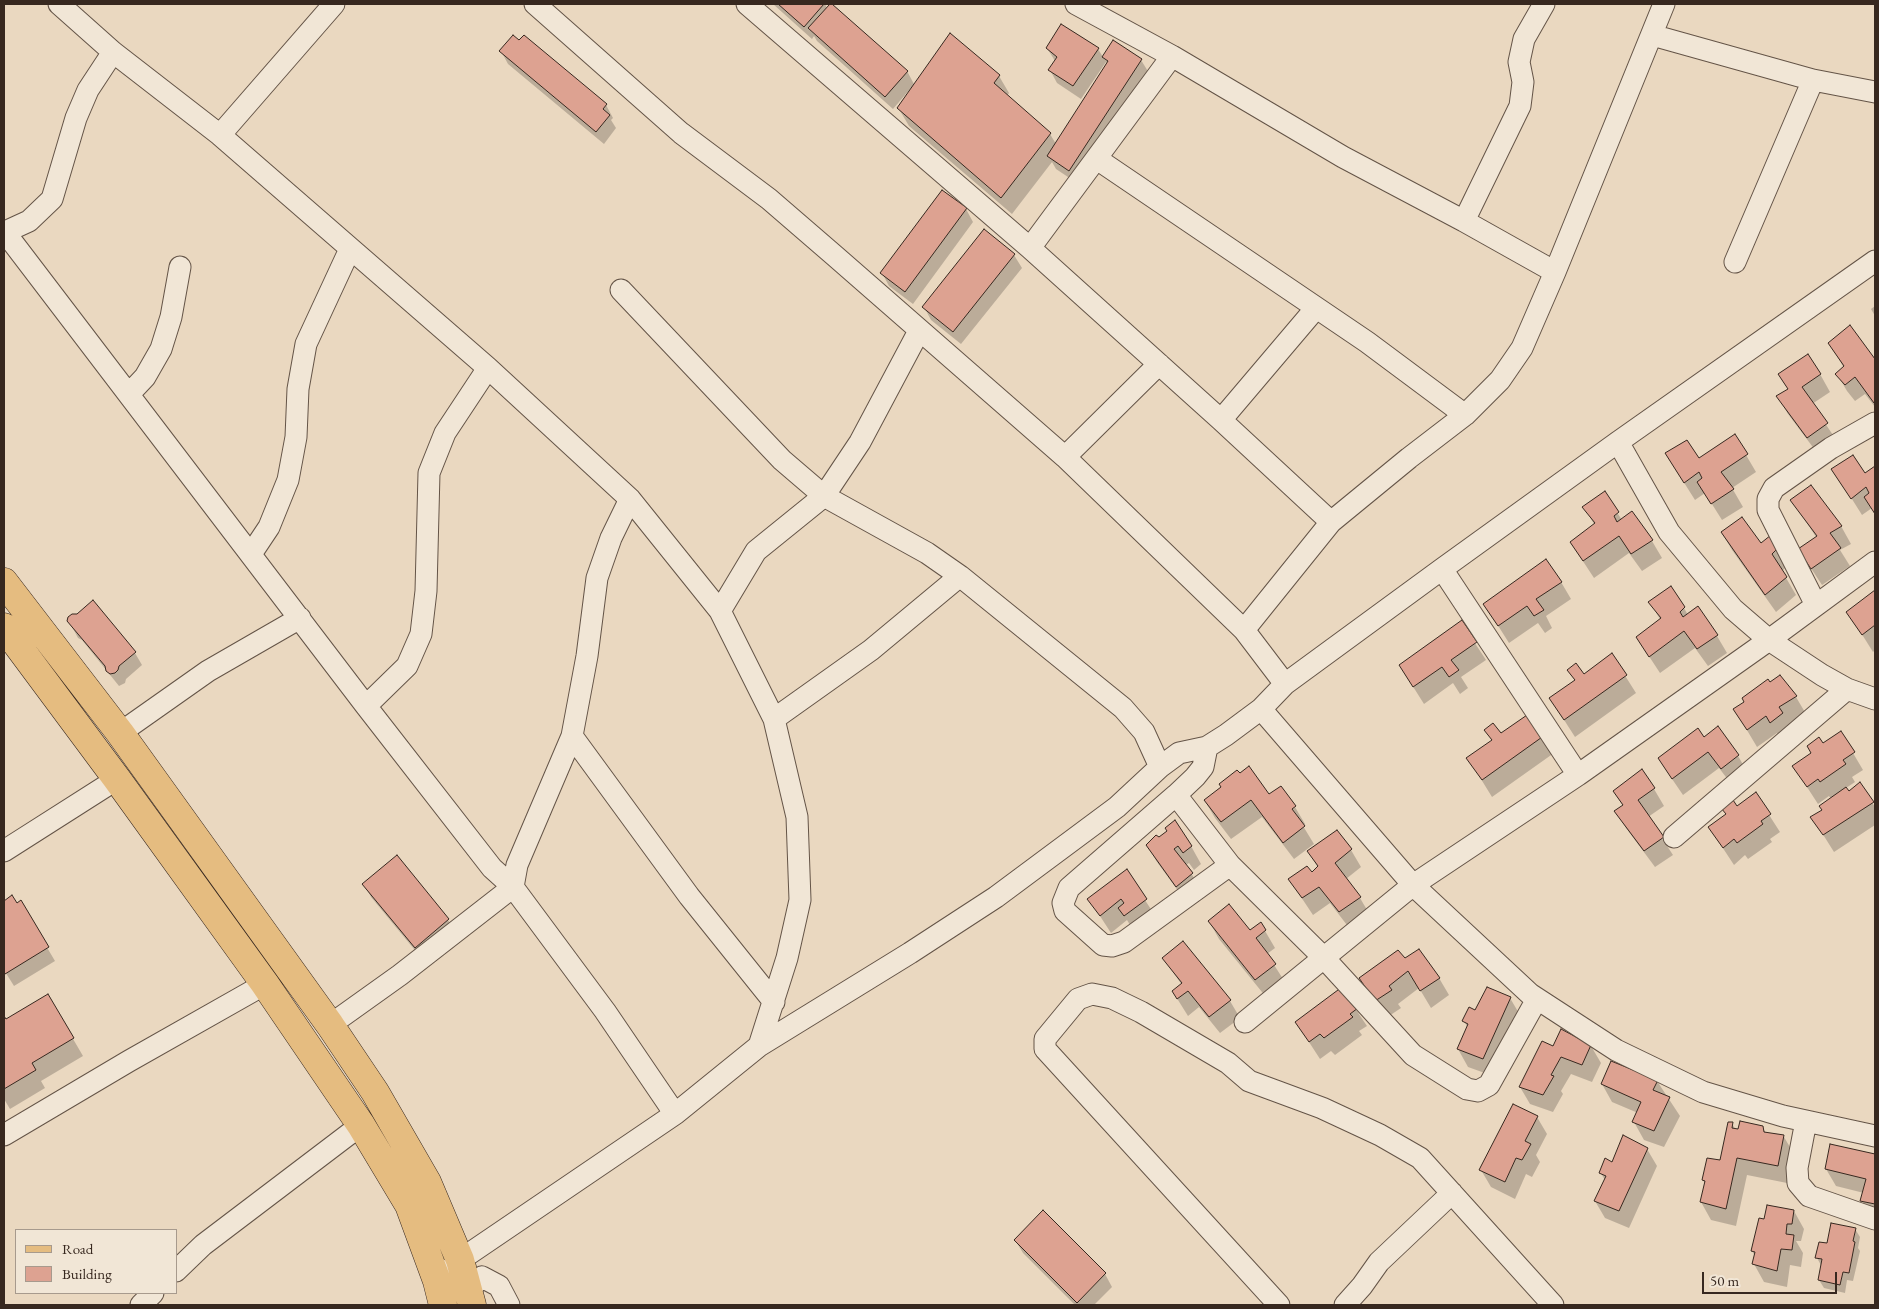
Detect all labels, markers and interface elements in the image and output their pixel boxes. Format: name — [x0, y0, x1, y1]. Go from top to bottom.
legend — [15, 1229, 178, 1294]
text: Road — [62, 1239, 93, 1258]
scale bar — [1704, 1262, 1839, 1294]
text: Building — [62, 1264, 112, 1283]
text: 50 m — [1710, 1271, 1739, 1290]

